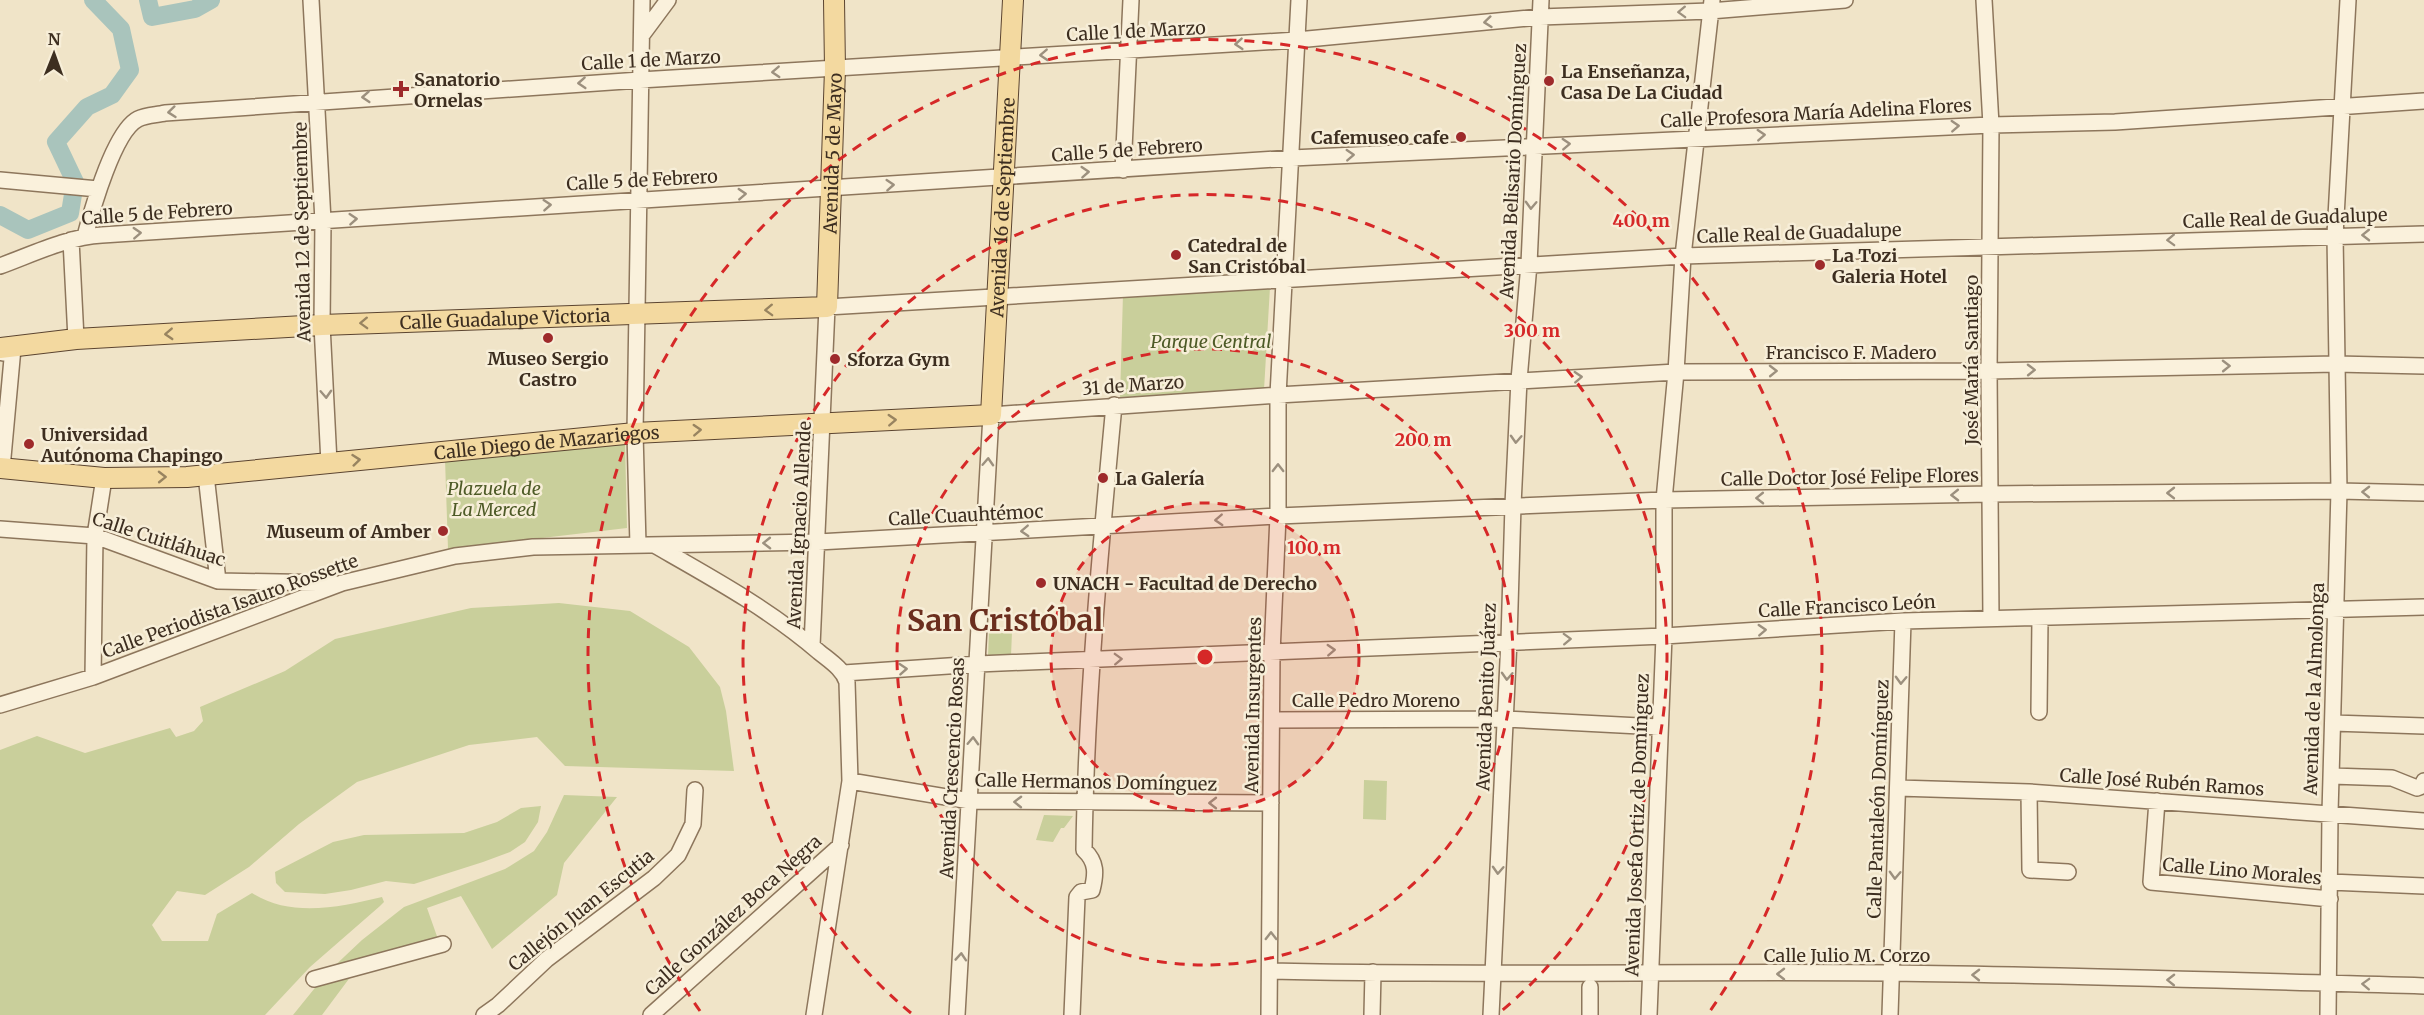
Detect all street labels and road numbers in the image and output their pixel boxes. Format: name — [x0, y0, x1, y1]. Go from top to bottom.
street label: Calle 1 de Marzo — [1066, 16, 1206, 46]
street label: Avenida Belisario Domínguez — [1495, 43, 1531, 300]
street label: Calle 1 de Marzo — [581, 45, 721, 75]
street label: Avenida 5 de Mayo — [818, 72, 846, 235]
street label: Calle Profesora María Adelina Flores — [1660, 93, 1972, 133]
street label: Avenida 16 de Septiembre — [985, 97, 1019, 319]
street label: Avenida 12 de Septiembre — [289, 122, 315, 343]
street label: Calle 5 de Febrero — [1051, 133, 1203, 167]
street label: Calle 5 de Febrero — [566, 165, 718, 195]
street label: Calle 5 de Febrero — [81, 196, 233, 230]
street label: Calle Real de Guadalupe — [2182, 203, 2388, 233]
street label: Calle Real de Guadalupe — [1696, 218, 1902, 248]
street label: José María Santiago — [1960, 275, 1983, 446]
street label: Calle Guadalupe Victoria — [399, 303, 611, 334]
street label: Francisco F. Madero — [1765, 341, 1937, 364]
street label: 31 de Marzo — [1081, 370, 1185, 400]
street label: Calle Diego de Mazariegos — [433, 420, 660, 464]
street label: Avenida Ignacio Allende — [782, 421, 816, 630]
street label: Calle Doctor José Felipe Flores — [1721, 463, 1979, 491]
street label: Calle Cuauhtémoc — [888, 499, 1044, 531]
street label: Calle Cuitláhuac — [90, 507, 228, 571]
street label: Calle Periodista Isauro Rossette — [99, 549, 361, 663]
street label: Avenida de la Almolonga — [2299, 582, 2329, 797]
street label: Calle Francisco León — [1758, 590, 1936, 622]
street label: Avenida Benito Juárez — [1471, 602, 1501, 792]
street label: Avenida Insurgentes — [1240, 616, 1266, 794]
street label: Avenida Crescencio Rosas — [935, 657, 969, 880]
street label: Avenida Josefa Ortiz de Domínguez — [1620, 673, 1654, 978]
street label: Calle Pantaleón Domínguez — [1862, 679, 1894, 919]
street label: Calle Pedro Moreno — [1292, 689, 1460, 712]
street label: Calle José Rubén Ramos — [2059, 763, 2265, 801]
street label: Calle Hermanos Domínguez — [975, 768, 1218, 796]
street label: Calle González Boca Negra — [640, 829, 826, 1000]
street label: Callejón Juan Escutia — [504, 844, 659, 976]
street label: Calle Lino Morales — [2161, 853, 2323, 889]
street label: Calle Julio M. Corzo — [1764, 944, 1930, 967]

